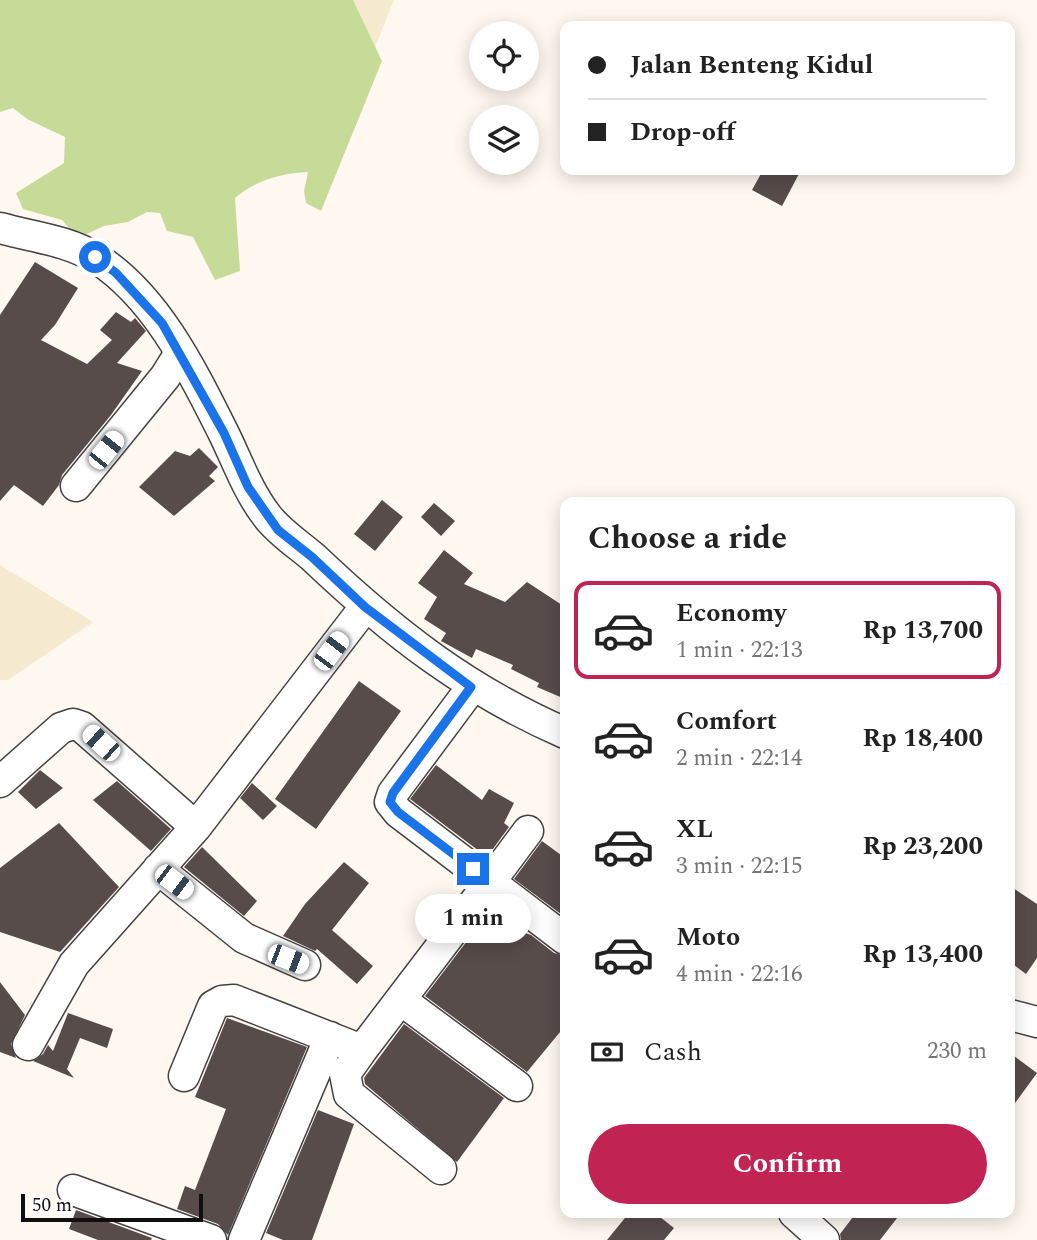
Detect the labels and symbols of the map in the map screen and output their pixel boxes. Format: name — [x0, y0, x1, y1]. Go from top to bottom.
route start — [79, 241, 111, 273]
car — [85, 427, 128, 473]
car — [310, 628, 353, 674]
car — [79, 721, 124, 765]
route end — [457, 853, 489, 885]
car — [151, 861, 198, 903]
callout: 1 min — [415, 894, 531, 942]
car — [265, 942, 312, 976]
scale bar — [21, 1191, 203, 1223]

